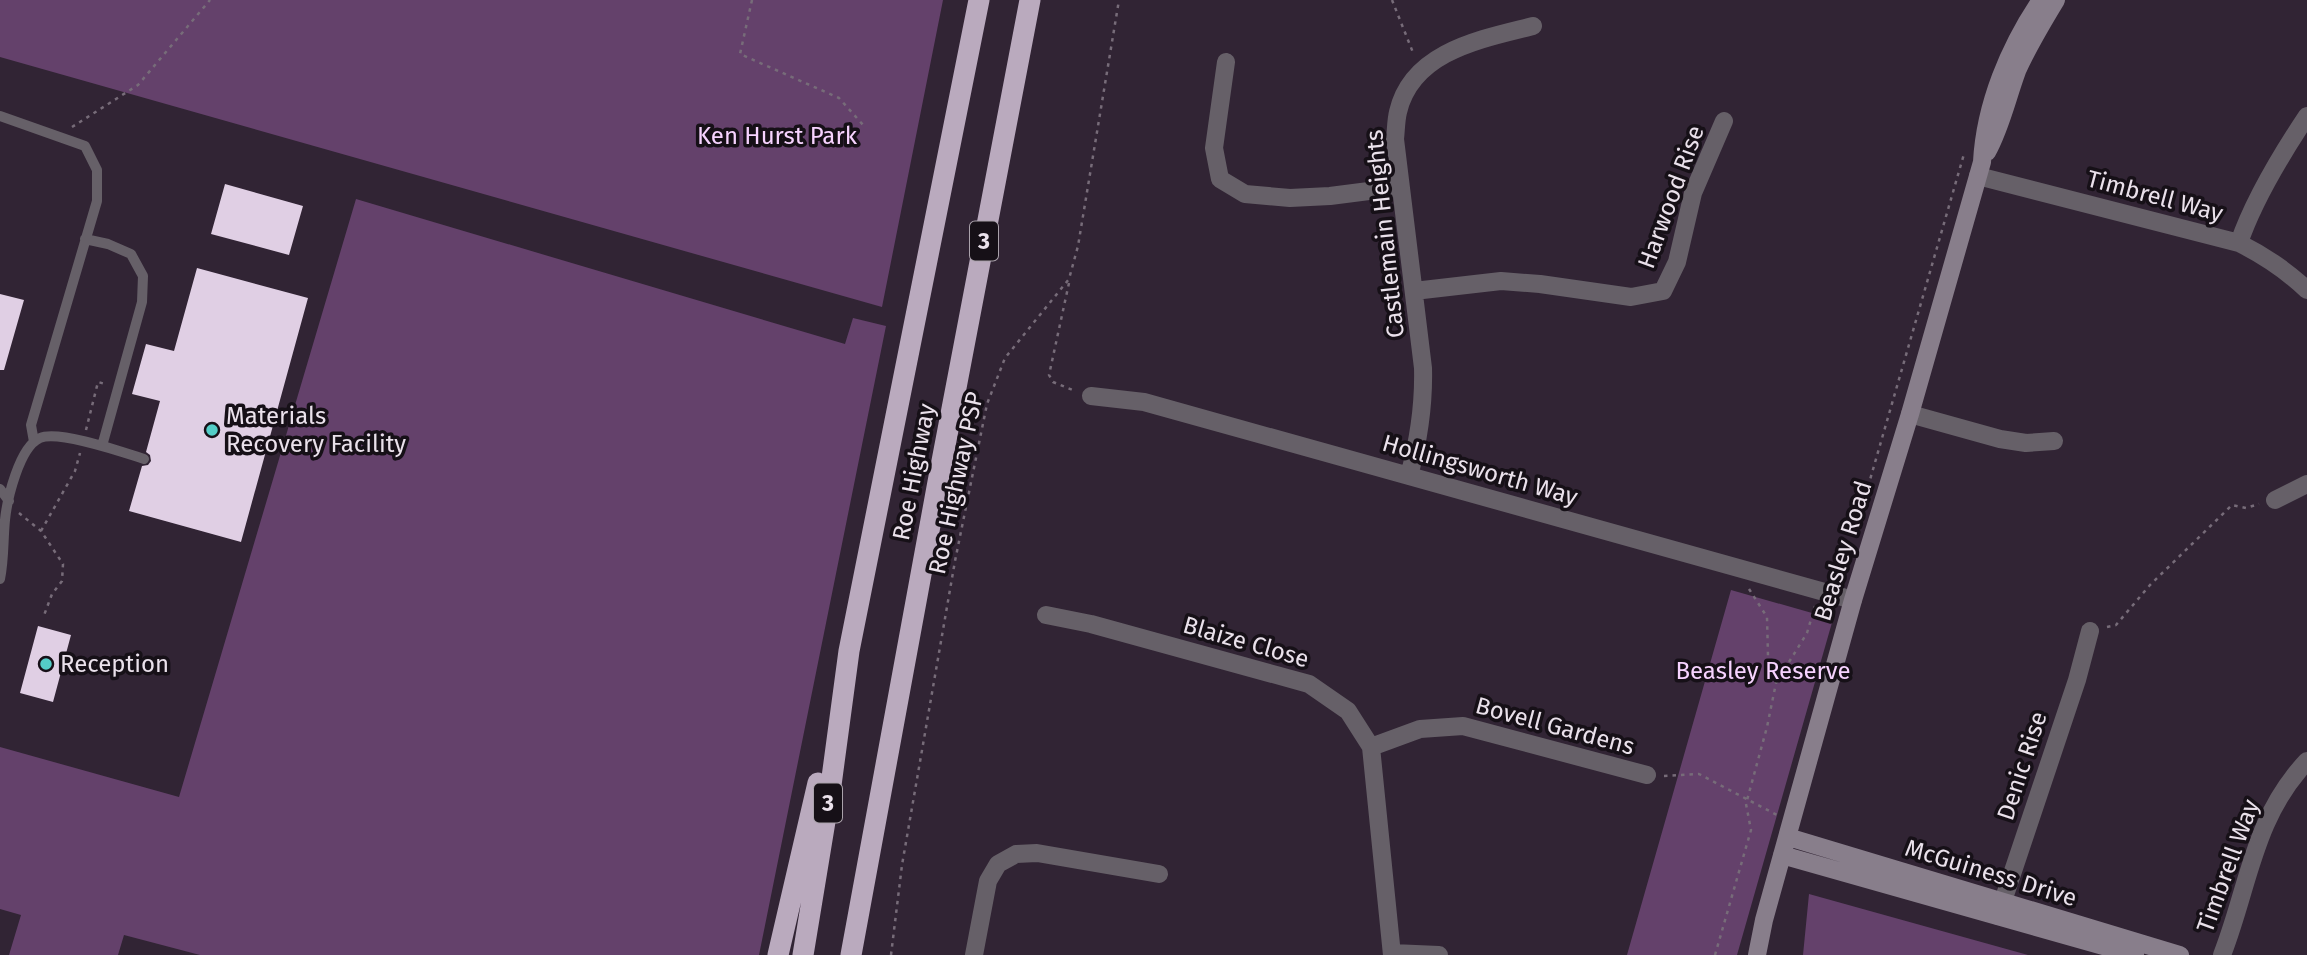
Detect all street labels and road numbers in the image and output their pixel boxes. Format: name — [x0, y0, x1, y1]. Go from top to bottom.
street label: Harwood Rise — [1632, 122, 1710, 272]
street label: Castlemain Heights — [1360, 129, 1410, 339]
street label: Timbrell Way — [2084, 164, 2226, 228]
road number: 3 — [970, 222, 998, 260]
street label: Roe Highway PSP — [923, 389, 989, 577]
street label: Roe Highway — [887, 401, 941, 543]
street label: Hollingsworth Way — [1379, 429, 1581, 511]
street label: Beasley Road — [1808, 478, 1878, 624]
street label: Blaize Close — [1180, 611, 1312, 673]
street label: Bovell Gardens — [1473, 691, 1637, 761]
street label: Denic Rise — [1991, 708, 2053, 824]
road number: 3 — [814, 783, 842, 822]
street label: Timbrell Way — [2191, 795, 2265, 936]
street label: McGuiness Drive — [1902, 834, 2080, 912]

